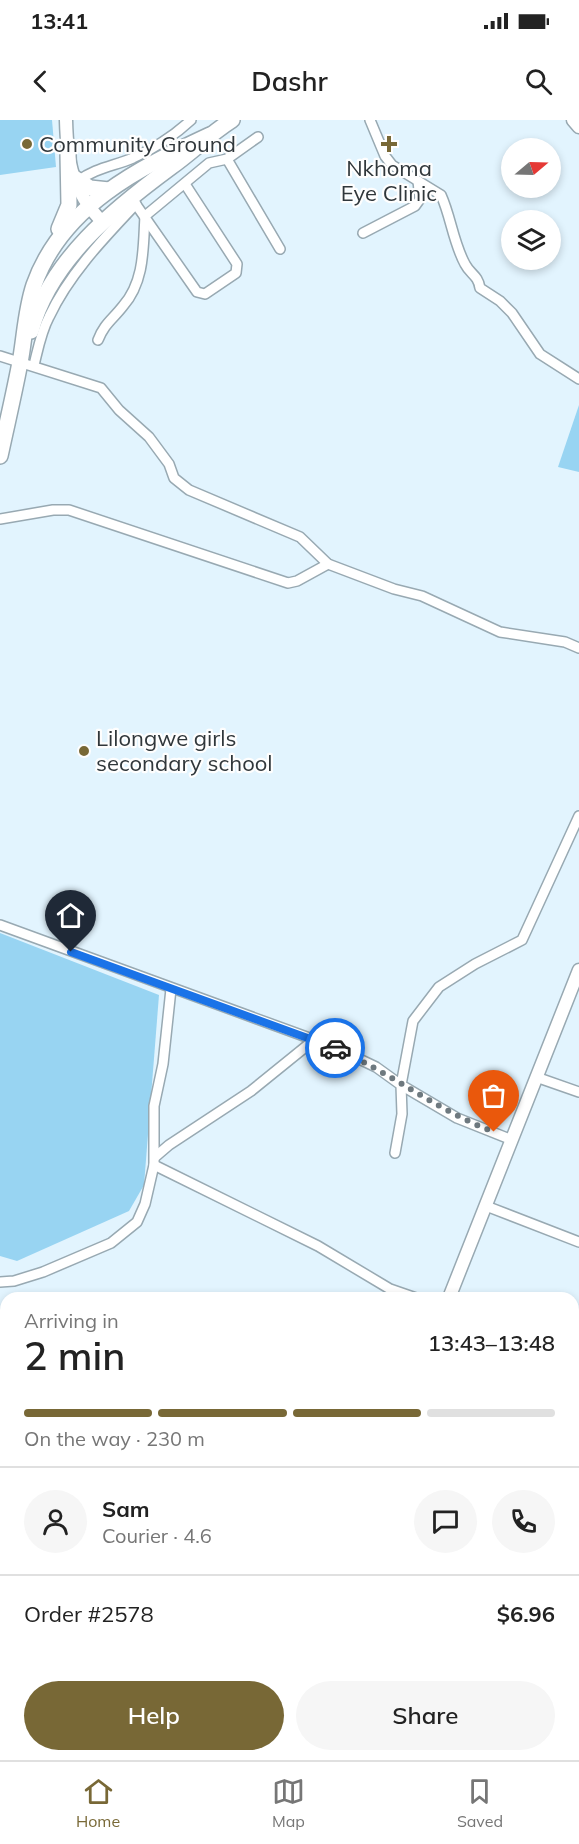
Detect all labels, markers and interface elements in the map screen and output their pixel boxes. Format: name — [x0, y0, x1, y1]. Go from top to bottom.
text: 13:41 — [30, 7, 88, 35]
text: Dashr — [251, 64, 328, 98]
icon: back — [24, 65, 57, 98]
icon: search — [522, 65, 555, 98]
place label: Community Ground — [39, 130, 236, 158]
marker: Nkhoma Eye Clinic — [380, 135, 398, 153]
marker: Community Ground — [20, 137, 34, 151]
north arrow — [501, 138, 561, 198]
map controls — [501, 138, 561, 270]
place label: Nkhoma Eye Clinic — [341, 154, 437, 207]
button: layers — [501, 210, 561, 270]
place label: Lilongwe girls secondary school — [96, 724, 273, 777]
marker: Lilongwe girls secondary school — [77, 744, 91, 758]
pin — [45, 890, 96, 952]
icon: home — [54, 899, 87, 932]
courier — [305, 1018, 365, 1078]
icon: car — [319, 1032, 352, 1065]
pin — [468, 1070, 519, 1132]
icon: bag — [477, 1079, 510, 1112]
text: Arriving in — [24, 1308, 119, 1333]
text: 13:43–13:48 — [428, 1329, 555, 1357]
text: 2 min — [24, 1331, 125, 1380]
text: On the way · 230 m — [24, 1426, 205, 1451]
button: person — [24, 1490, 87, 1553]
button: chat — [414, 1490, 477, 1553]
button: phone — [492, 1490, 555, 1553]
text: Sam — [102, 1495, 150, 1523]
text: Courier · 4.6 — [102, 1523, 212, 1548]
text: Order #2578 — [24, 1600, 154, 1628]
text: $6.96 — [497, 1600, 555, 1628]
button: Help — [24, 1681, 284, 1750]
button: Share — [296, 1681, 555, 1750]
tab: Home — [76, 1775, 120, 1831]
tab: Map — [272, 1775, 305, 1831]
tab: Saved — [457, 1775, 503, 1831]

